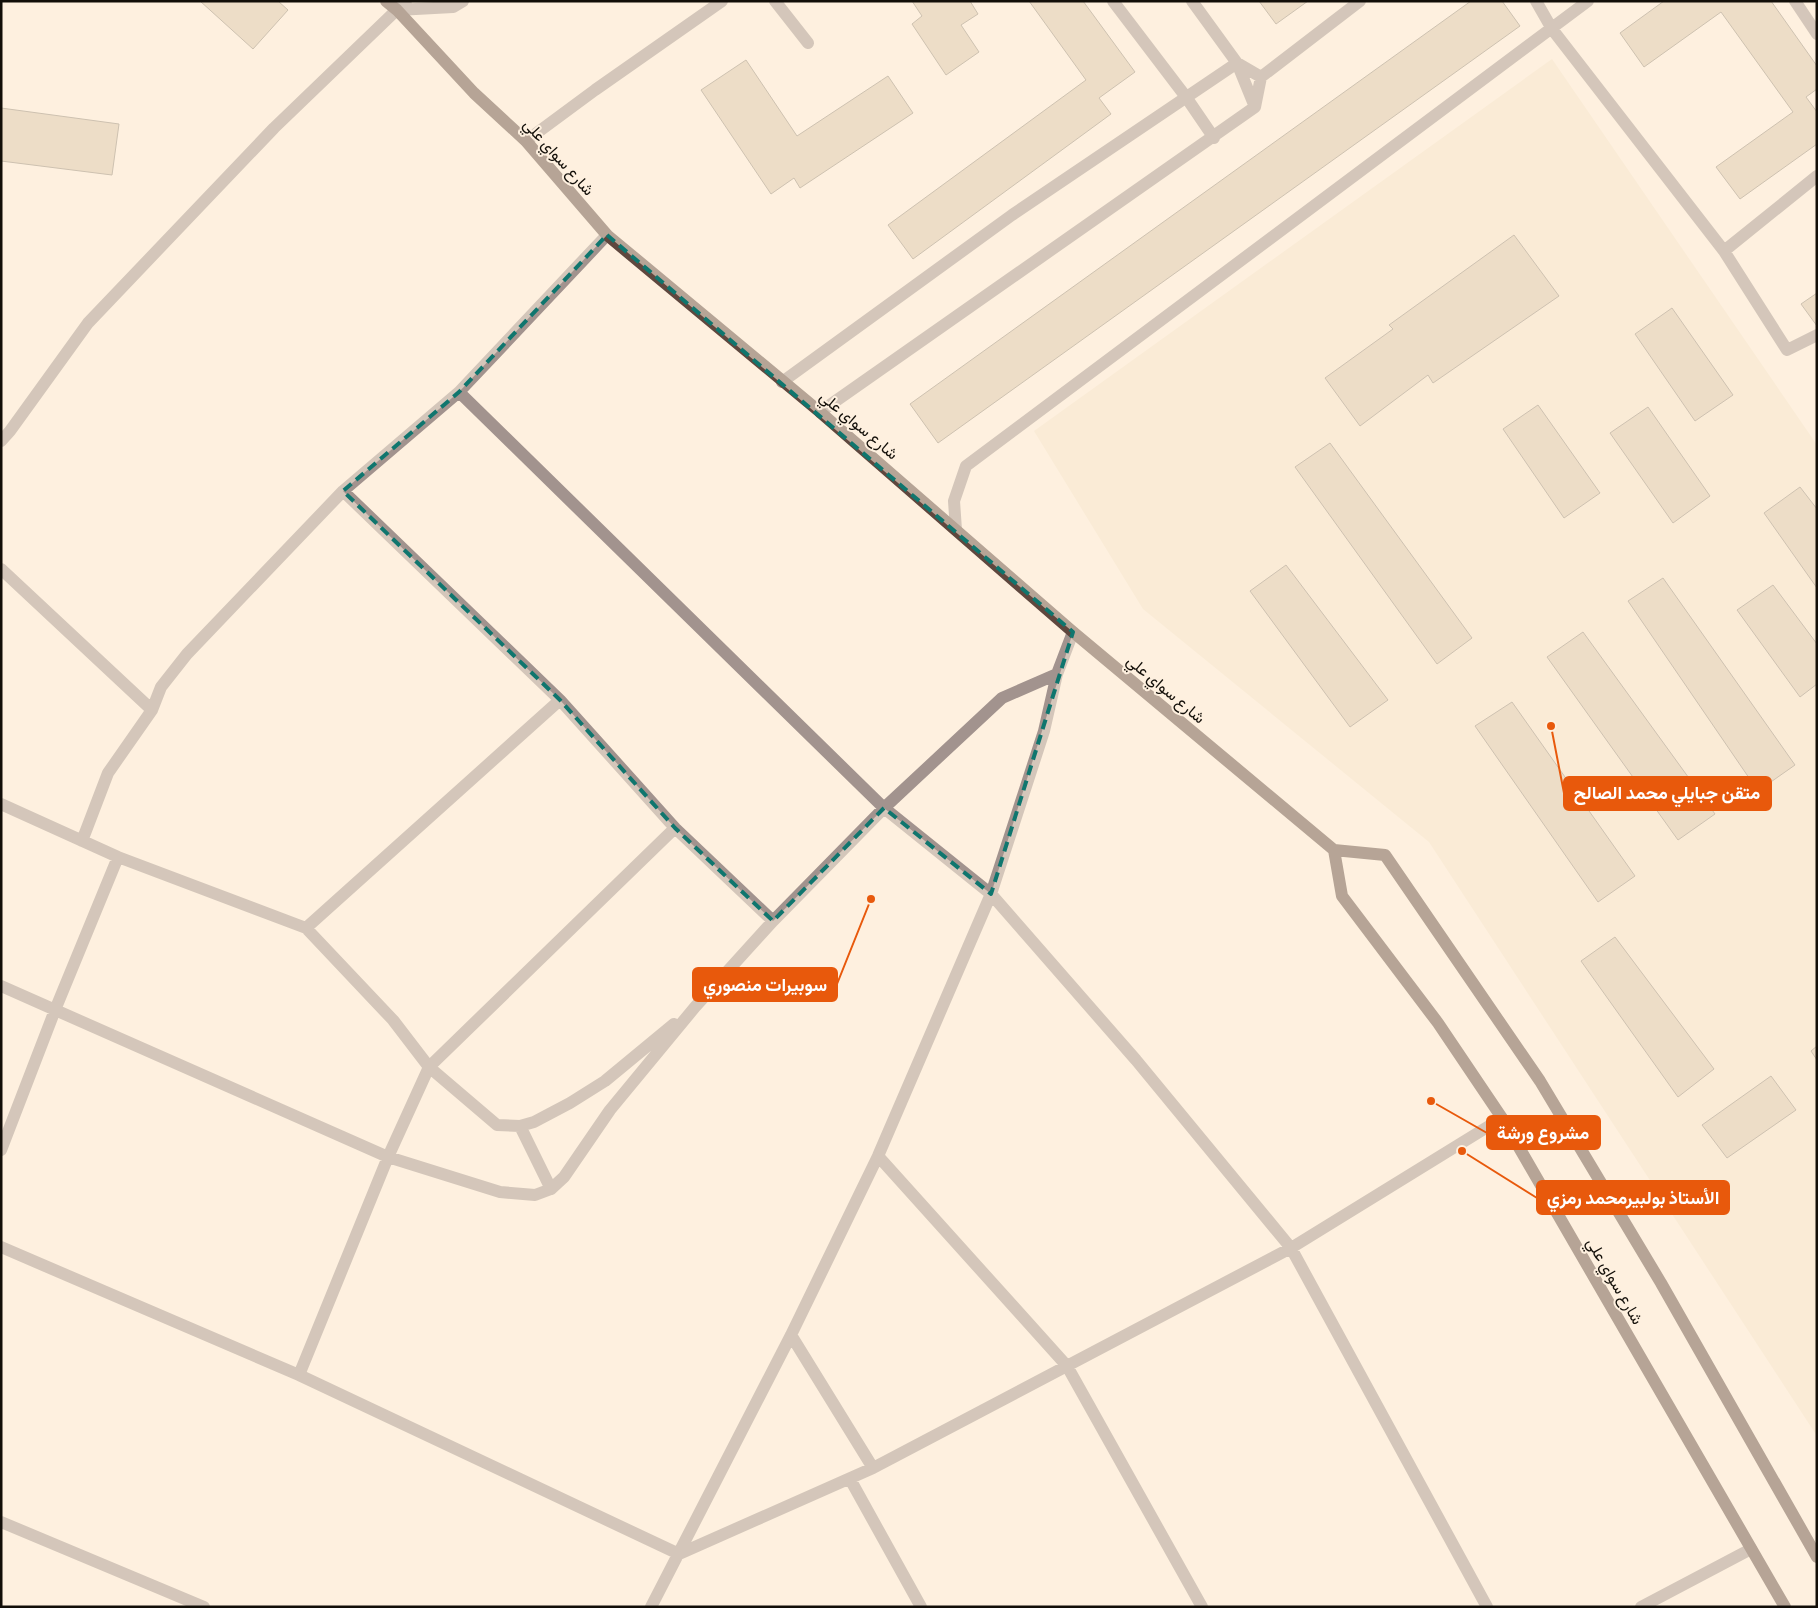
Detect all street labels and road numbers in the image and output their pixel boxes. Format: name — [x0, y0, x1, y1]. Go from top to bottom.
street label: شارع سواي علي — [517, 115, 598, 202]
street label: شارع سواي علي — [813, 387, 902, 466]
street label: شارع سواي علي — [1120, 651, 1209, 730]
street label: شارع سواي علي — [1579, 1235, 1647, 1330]

